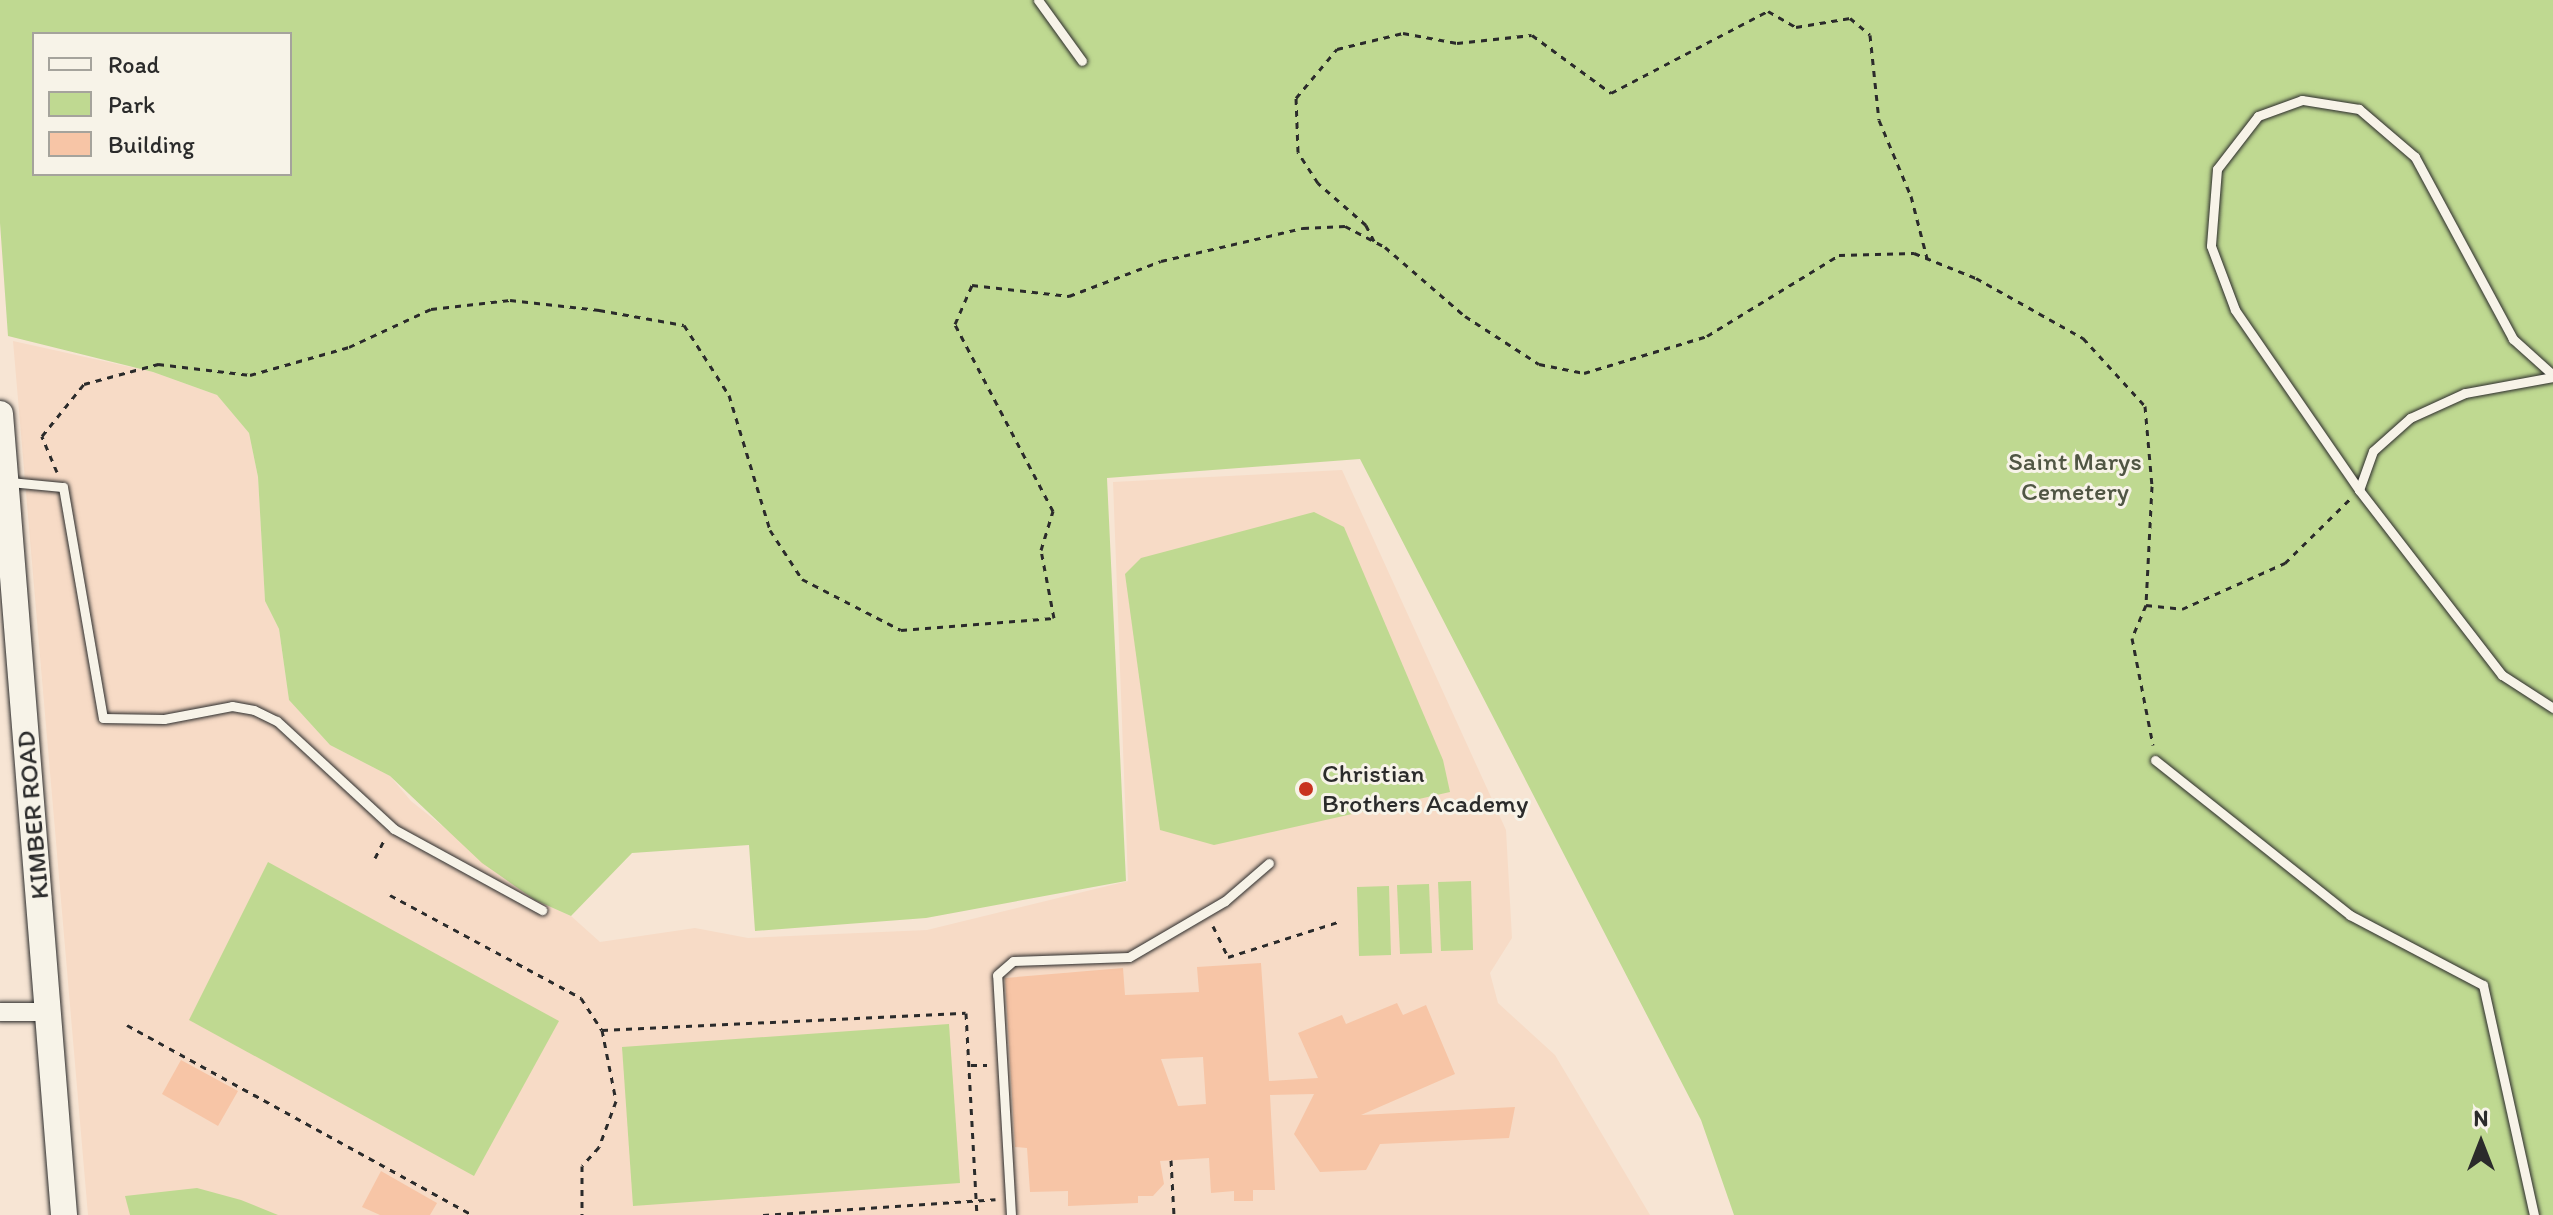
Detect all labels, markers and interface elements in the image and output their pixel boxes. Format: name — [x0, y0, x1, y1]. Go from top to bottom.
legend — [32, 32, 292, 176]
text: Road — [108, 50, 160, 79]
text: Park — [108, 90, 155, 119]
text: Building — [108, 130, 195, 159]
park label: Saint Marys Cemetery — [2008, 446, 2142, 508]
street label: KIMBER ROAD — [10, 730, 56, 900]
place label: Christian Brothers Academy — [1322, 758, 1529, 820]
marker: Christian Brothers Academy — [1297, 780, 1315, 798]
north arrow — [2441, 1103, 2521, 1183]
text: N — [2474, 1105, 2488, 1132]

